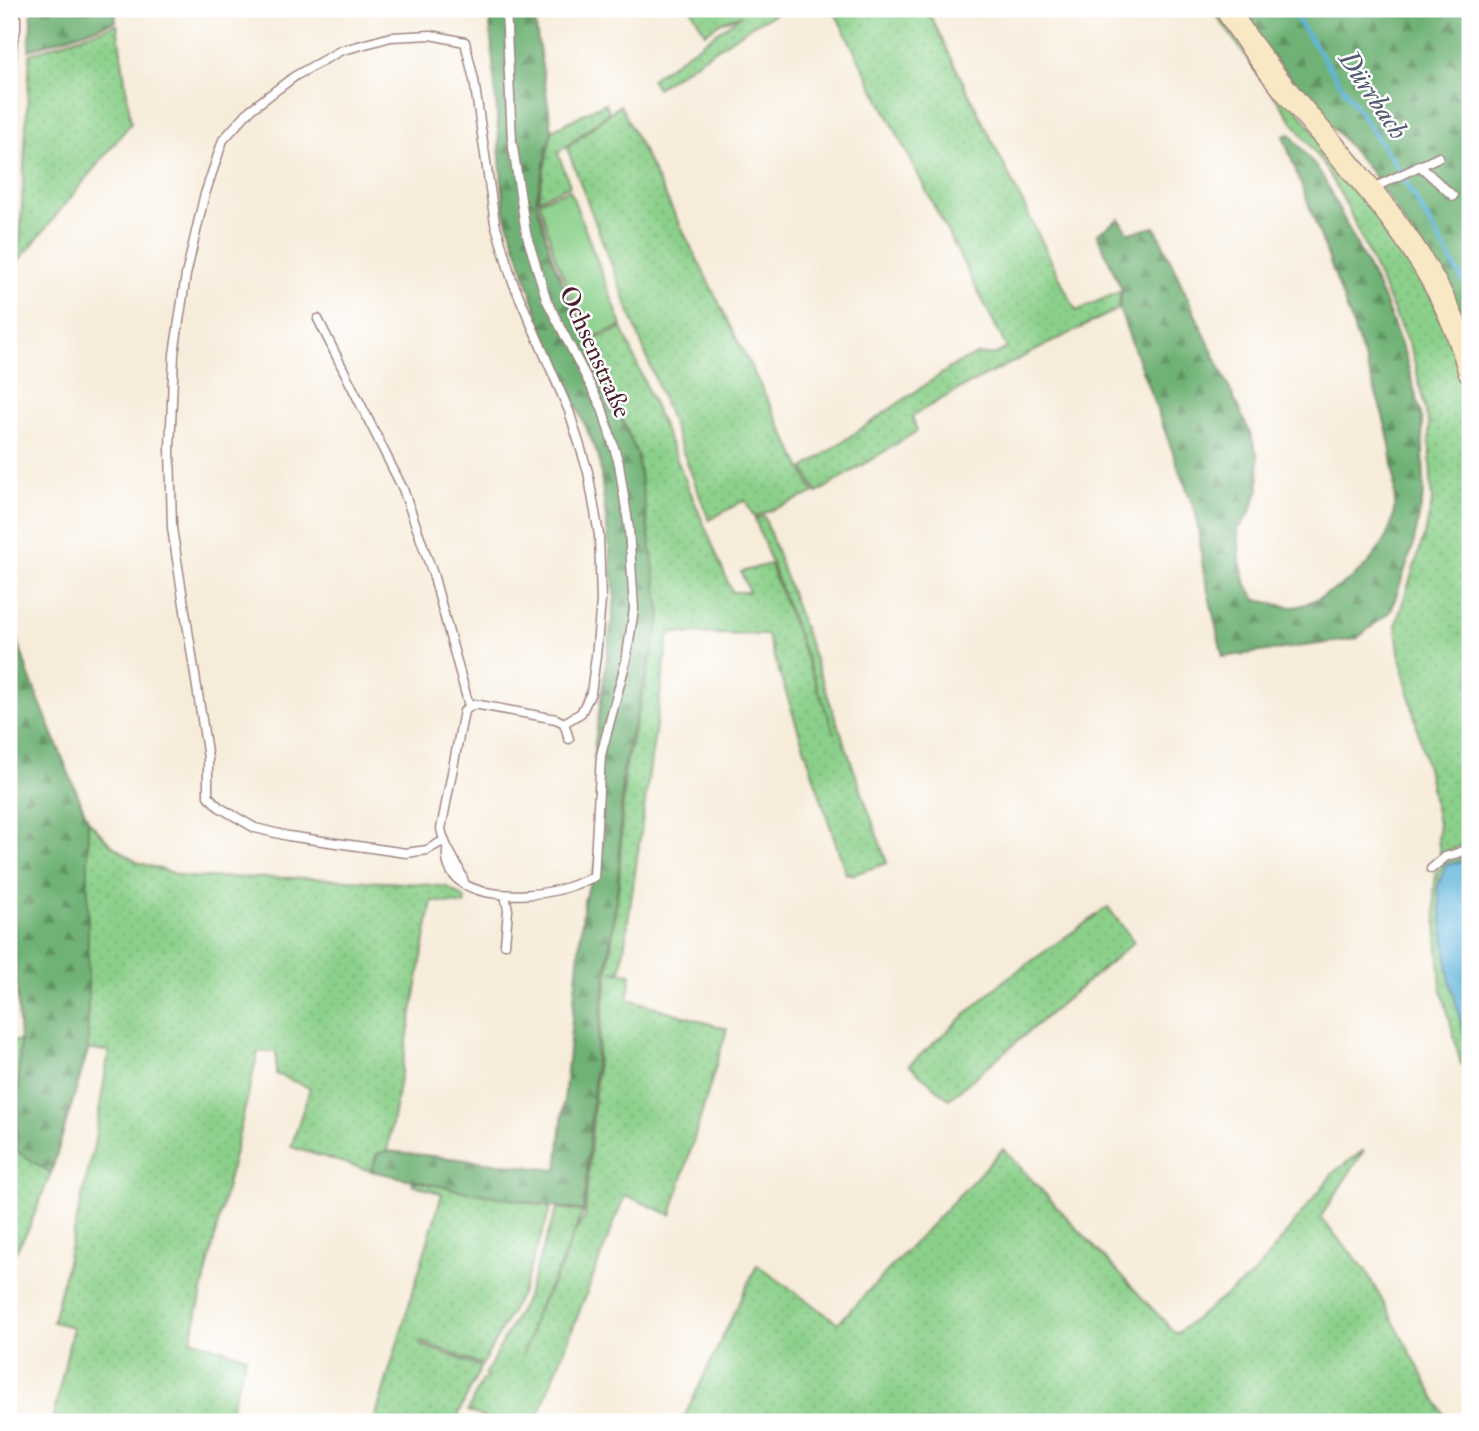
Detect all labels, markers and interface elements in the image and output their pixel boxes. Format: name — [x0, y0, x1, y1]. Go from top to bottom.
water label: Dürrbach — [1330, 43, 1416, 146]
street label: Ochsenstraße — [552, 281, 638, 423]

